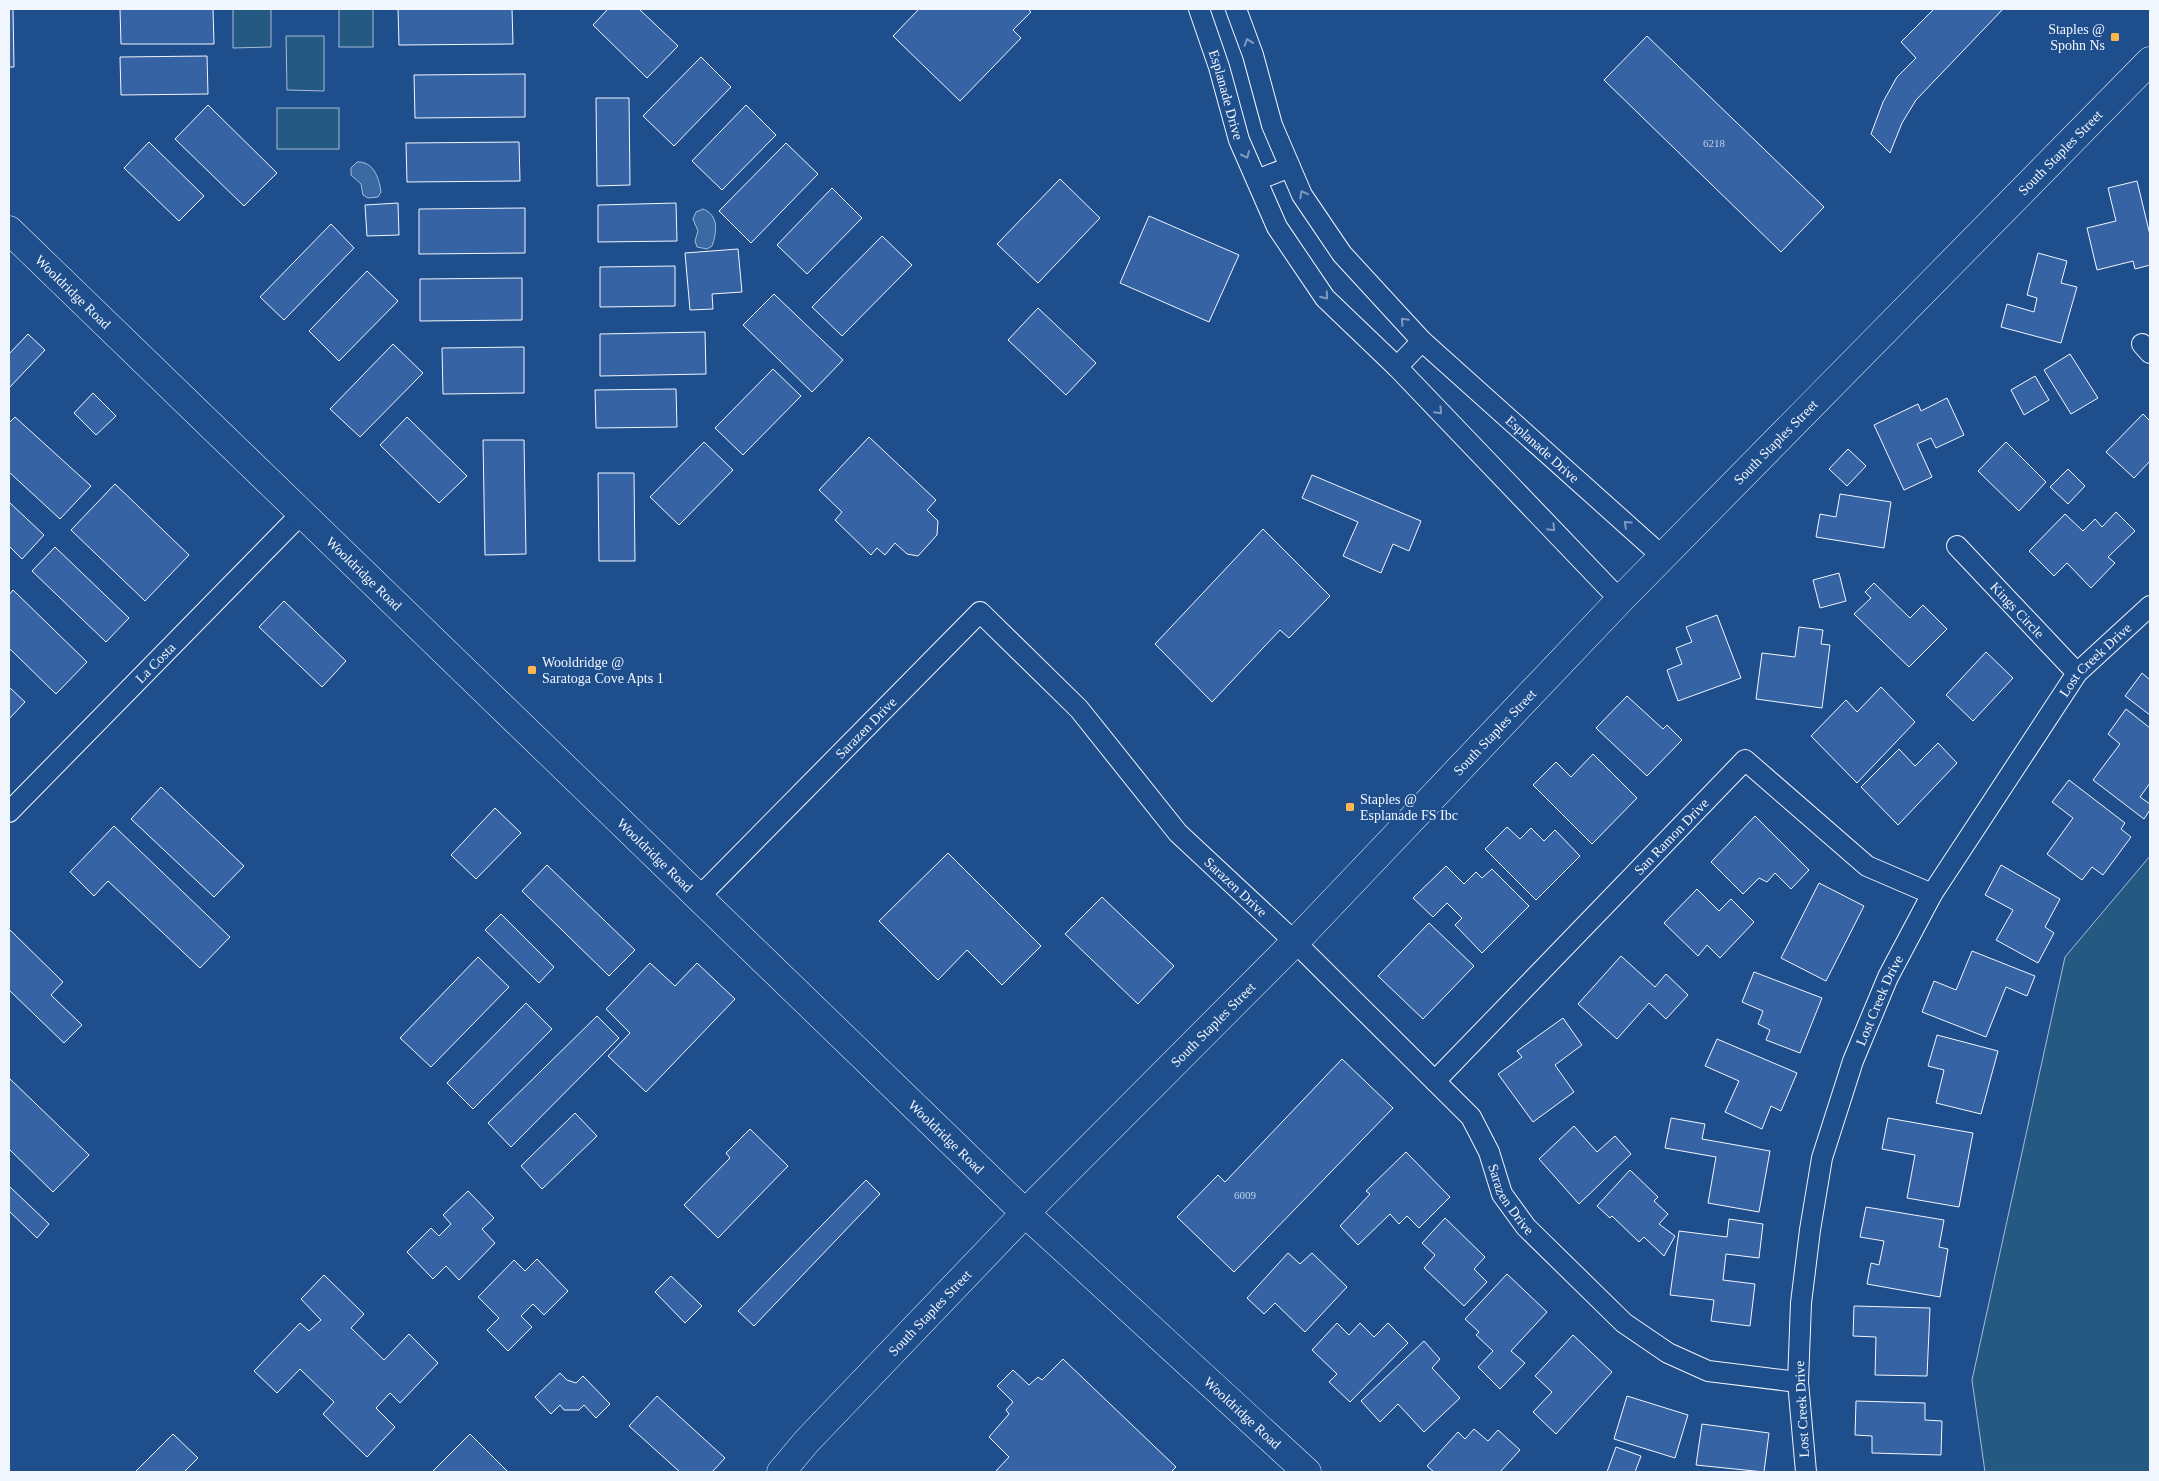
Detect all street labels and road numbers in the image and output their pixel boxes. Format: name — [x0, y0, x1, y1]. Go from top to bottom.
street label: Esplanade Drive — [1206, 48, 1246, 141]
street label: South Staples Street — [2015, 107, 2105, 198]
street label: Wooldridge Road — [32, 252, 114, 332]
street label: South Staples Street — [1731, 396, 1820, 487]
street label: Esplanade Drive — [1503, 412, 1582, 486]
street label: Wooldridge Road — [323, 534, 405, 613]
street label: Kings Circle — [1988, 579, 2047, 641]
street label: Lost Creek Drive — [2056, 620, 2134, 699]
street label: La Costa — [132, 639, 179, 686]
street label: South Staples Street — [1450, 686, 1539, 778]
street label: Sarazen Drive — [832, 694, 899, 761]
street label: San Ramon Drive — [1631, 795, 1711, 878]
street label: Wooldridge Road — [614, 815, 696, 895]
street label: Sarazen Drive — [1202, 854, 1270, 920]
street label: Lost Creek Drive — [1853, 952, 1906, 1048]
street label: South Staples Street — [1168, 979, 1258, 1070]
street label: Wooldridge Road — [905, 1097, 987, 1176]
street label: Sarazen Drive — [1486, 1162, 1537, 1238]
street label: South Staples Street — [885, 1267, 974, 1359]
street label: Lost Creek Drive — [1792, 1360, 1812, 1458]
street label: Wooldridge Road — [1201, 1374, 1284, 1452]

